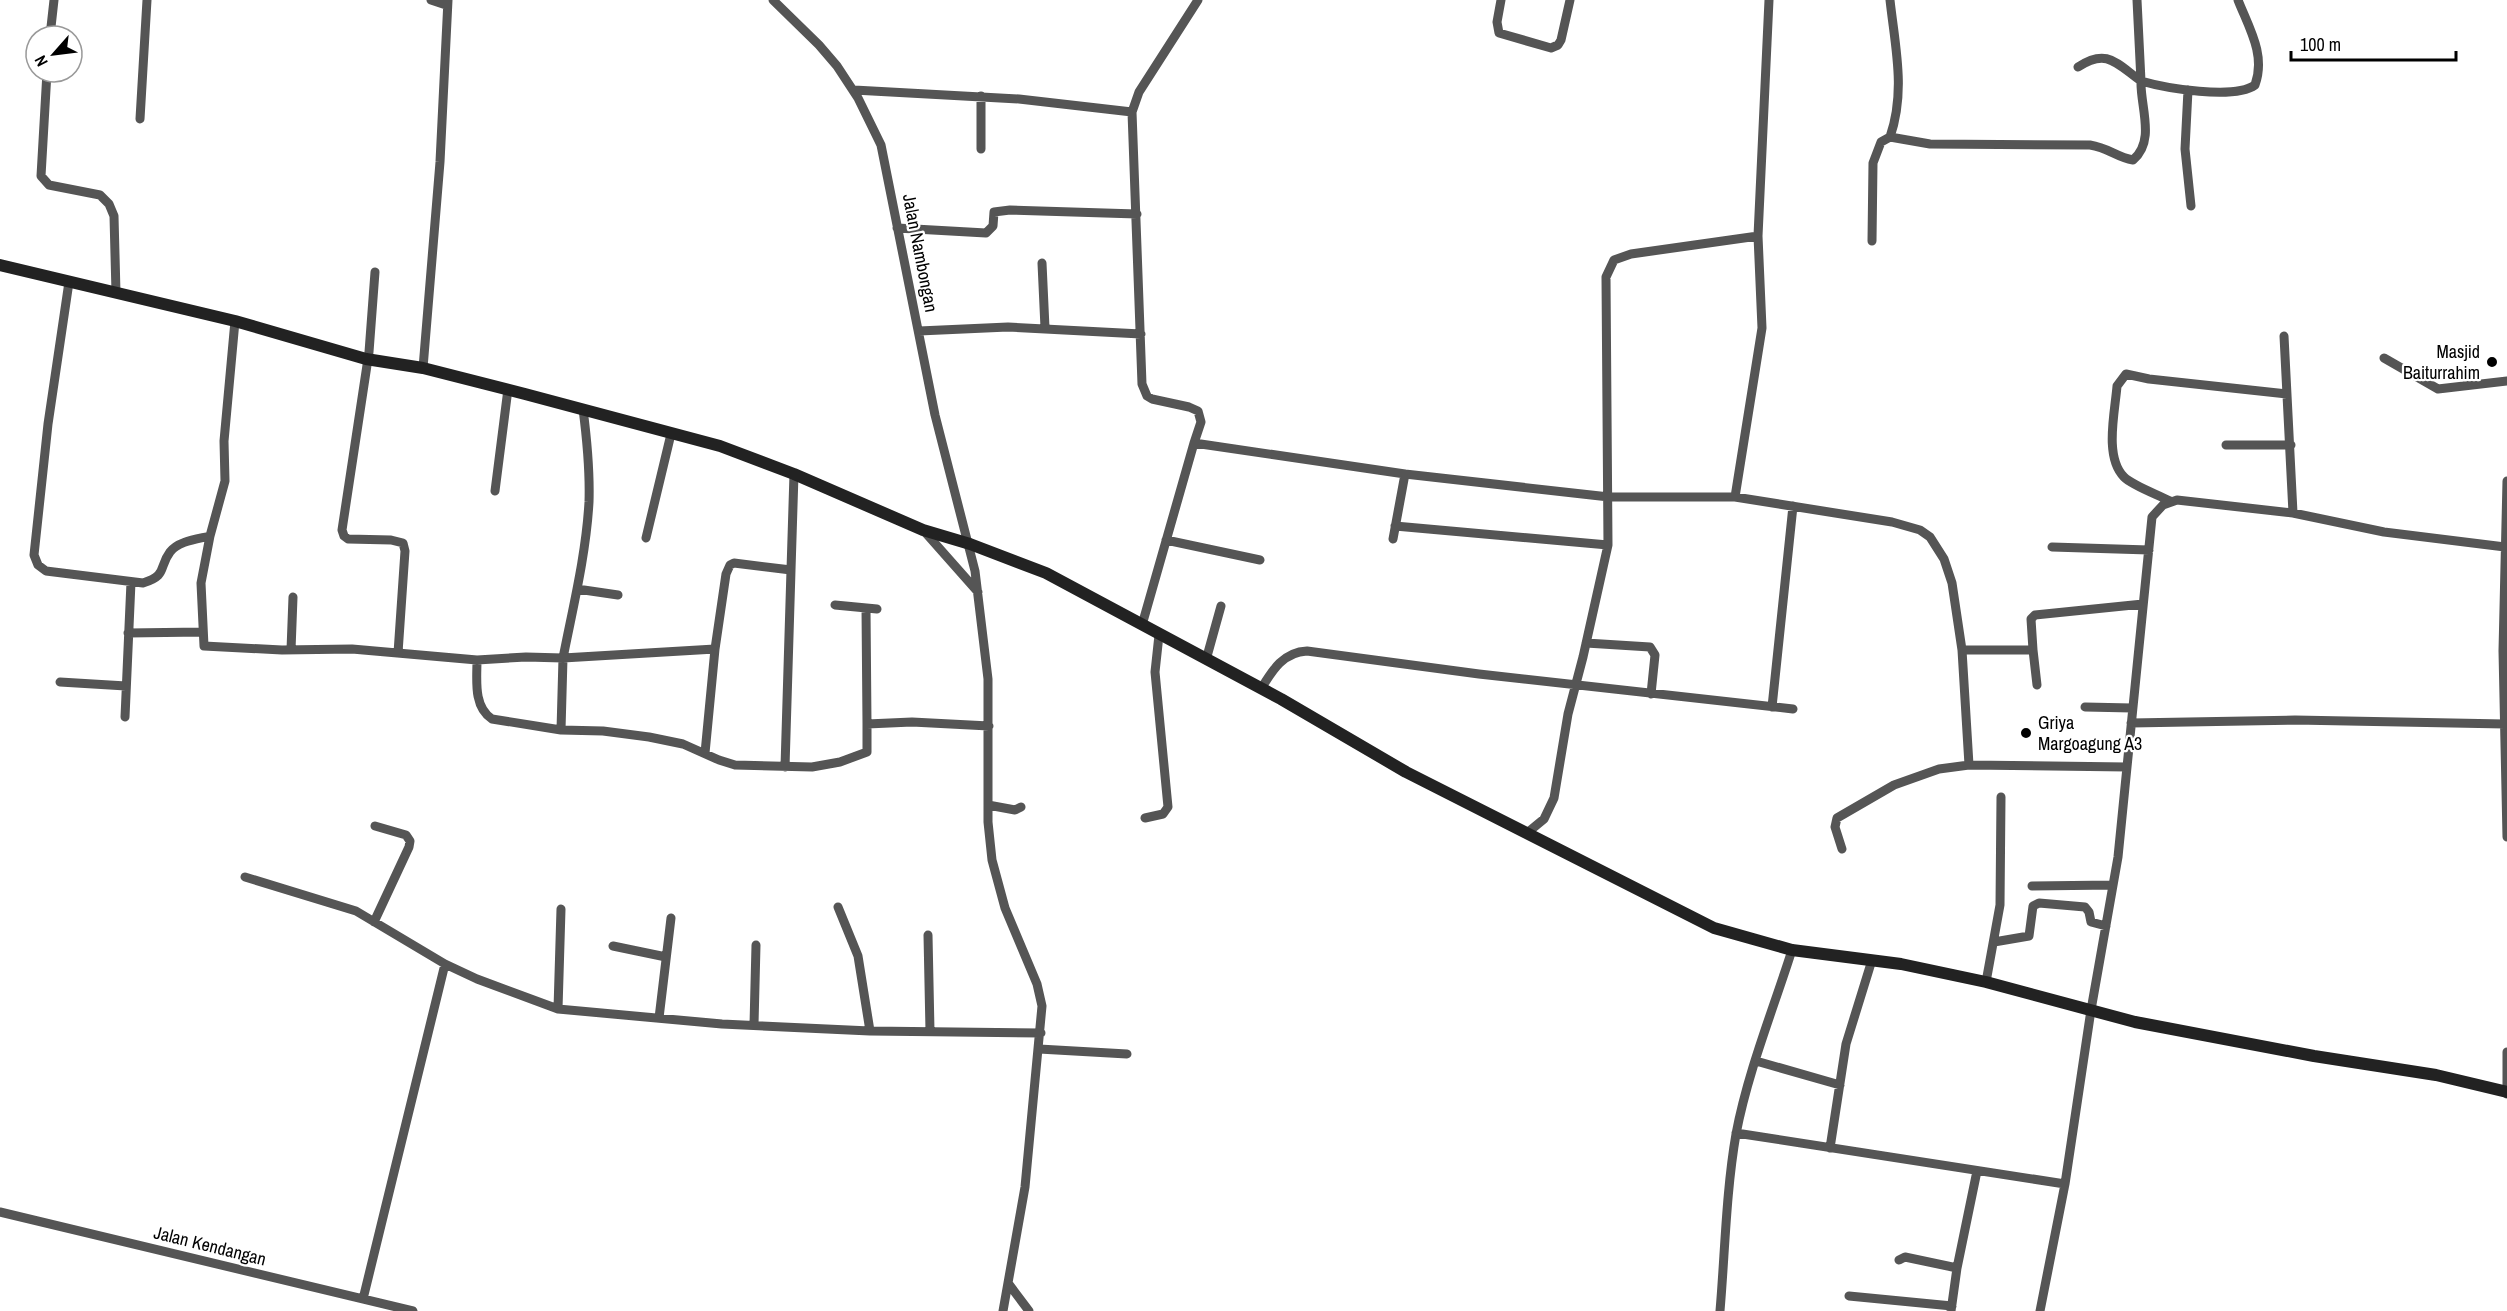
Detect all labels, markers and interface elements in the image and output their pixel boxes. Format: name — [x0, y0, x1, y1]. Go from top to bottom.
north arrow — [24, 24, 84, 84]
scale bar — [2291, 24, 2456, 62]
text: 100 m — [2300, 32, 2341, 57]
text: N — [29, 52, 53, 70]
street label: Jalan Nambongan — [897, 192, 944, 314]
place label: Masjid Baiturrahim — [2403, 339, 2480, 385]
marker: Masjid Baiturrahim — [2485, 355, 2499, 369]
place label: Griya Margoagung A3 — [2038, 710, 2142, 756]
marker: Griya Margoagung A3 — [2019, 726, 2033, 740]
street label: Jalan Kendangan — [151, 1219, 269, 1272]

